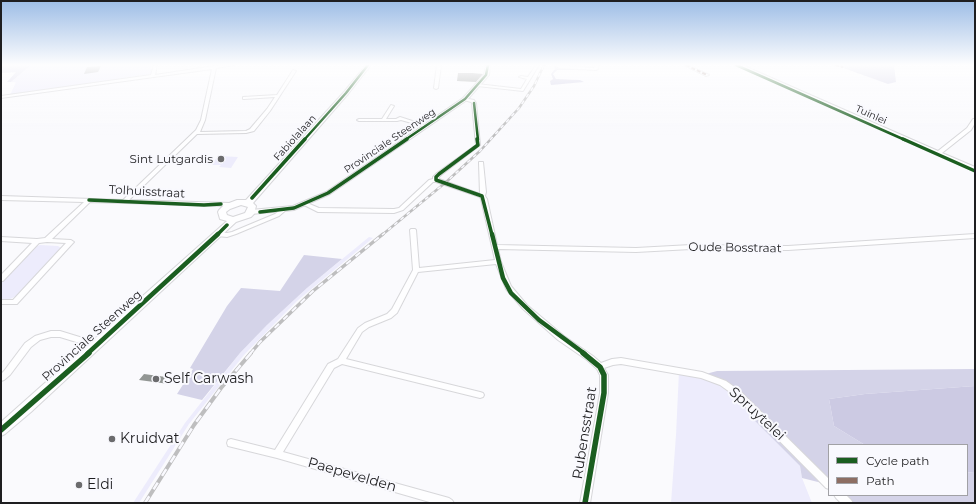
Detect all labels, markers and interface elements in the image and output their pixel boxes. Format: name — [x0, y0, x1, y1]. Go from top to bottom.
street label: Tuinlei — [853, 103, 889, 127]
street label: Provinciale Steenweg — [342, 106, 438, 176]
street label: Fabiolalaan — [271, 113, 319, 163]
place label: Sint Lutgardis — [129, 152, 213, 166]
marker: Sint Lutgardis — [216, 154, 226, 164]
street label: Tolhuisstraat — [109, 183, 185, 201]
street label: Oude Bosstraat — [688, 240, 782, 256]
street label: Provinciale Steenweg — [39, 287, 145, 385]
place label: Self Carwash — [164, 371, 254, 387]
marker: Self Carwash — [151, 374, 161, 384]
street label: Spruytelei — [725, 384, 789, 444]
street label: Rubensstraat — [569, 385, 601, 481]
place label: Kruidvat — [120, 431, 179, 447]
marker: Kruidvat — [107, 434, 117, 444]
legend — [828, 444, 968, 496]
text: Cycle path — [866, 453, 929, 468]
street label: Paepevelden — [306, 454, 398, 496]
text: Path — [866, 473, 895, 488]
place label: Eldi — [87, 477, 113, 493]
marker: Eldi — [74, 480, 84, 490]

